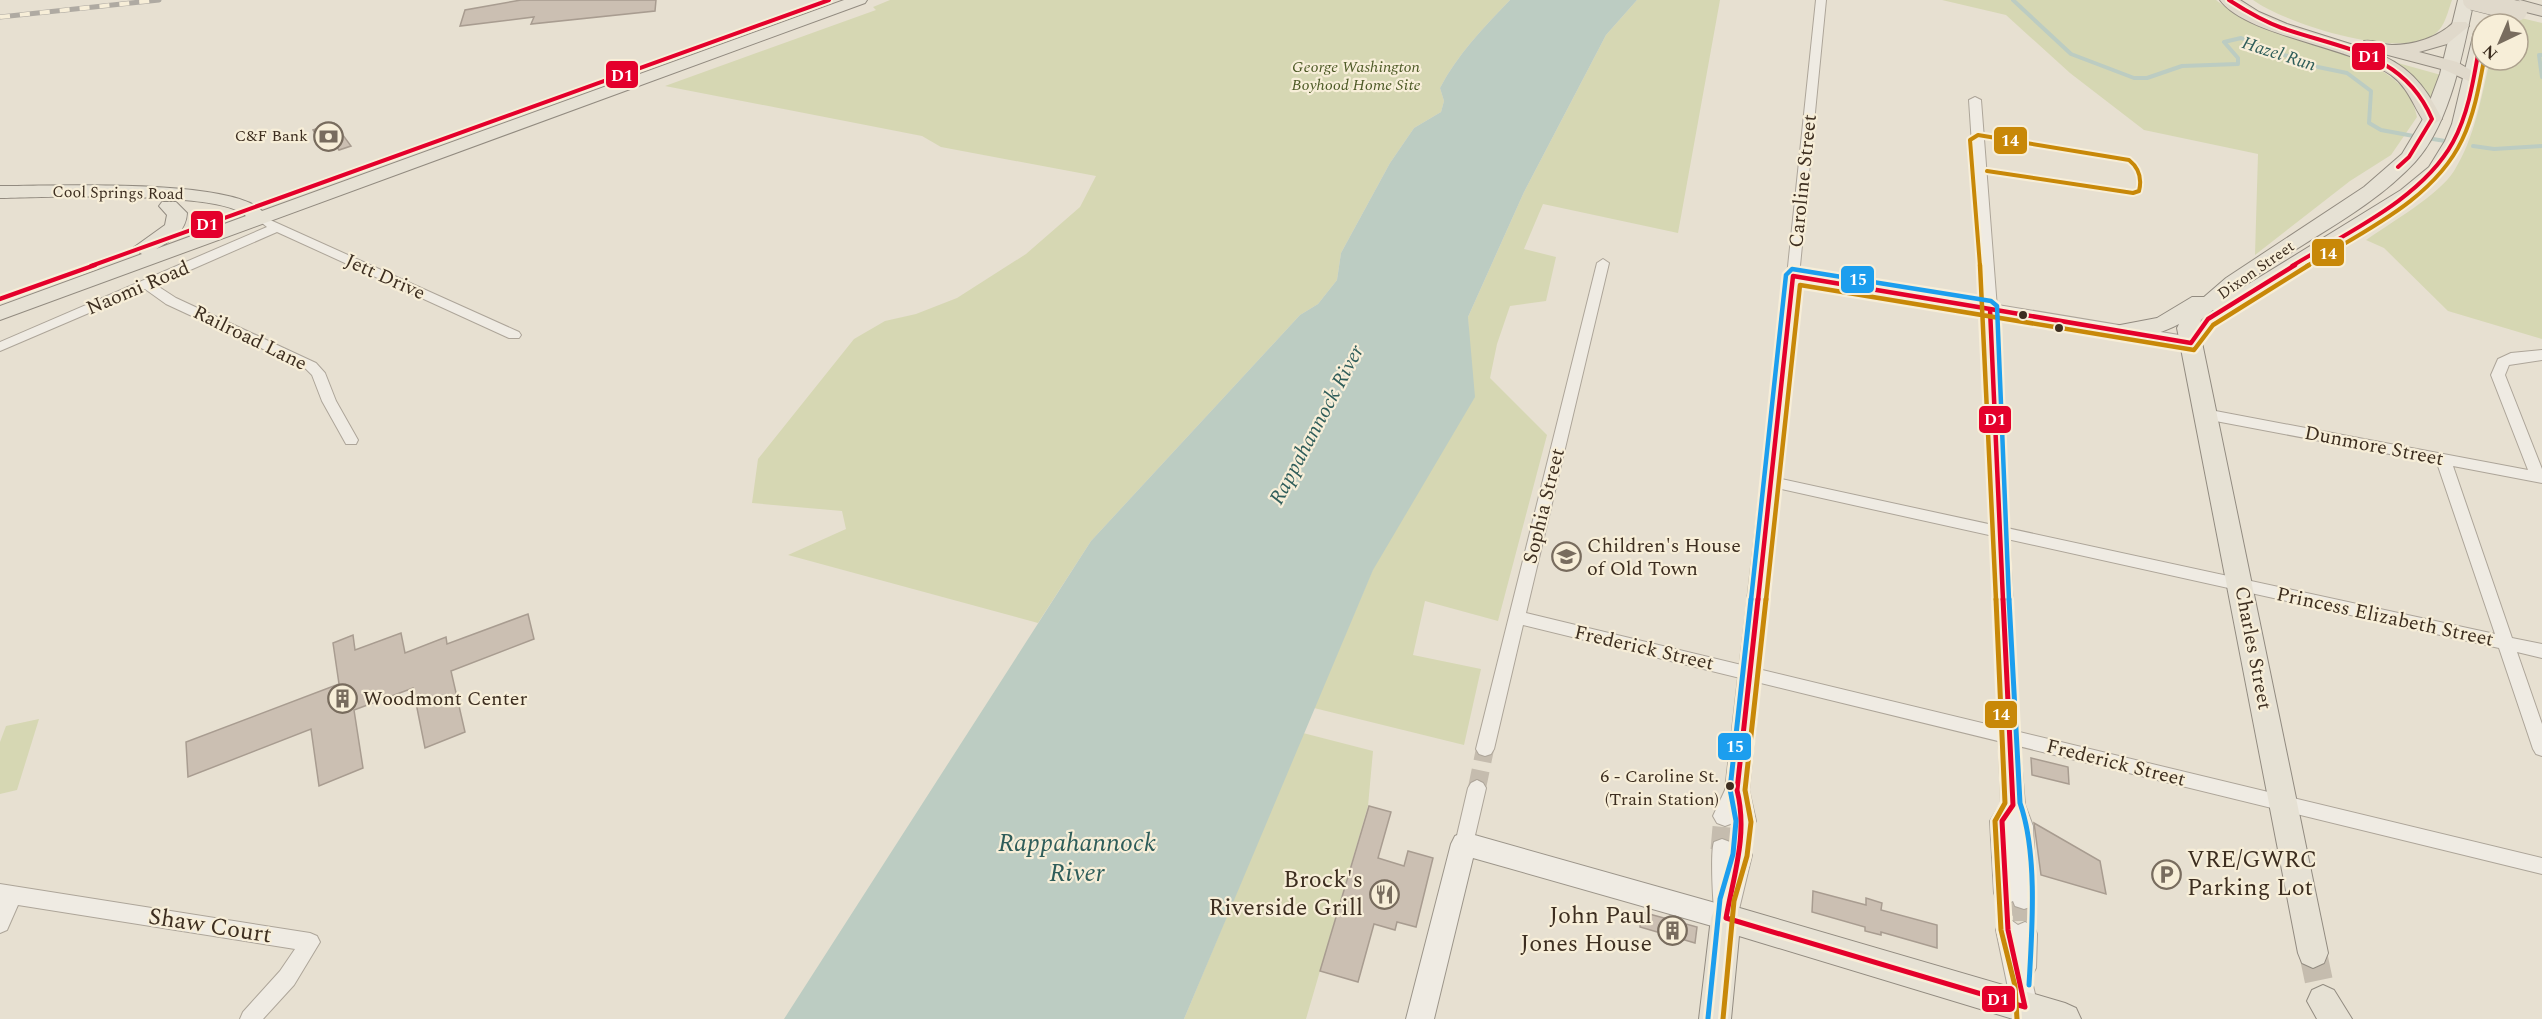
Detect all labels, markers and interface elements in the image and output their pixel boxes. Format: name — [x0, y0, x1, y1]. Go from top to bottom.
north arrow — [2470, 12, 2530, 72]
water label: Hazel Run — [2239, 29, 2320, 79]
text: N — [2477, 39, 2503, 65]
line badge: D1 — [2351, 42, 2386, 71]
text: D1 — [2358, 45, 2380, 69]
park label: George Washington Boyhood Home Site — [1291, 55, 1421, 97]
line badge: D1 — [605, 60, 639, 89]
text: D1 — [611, 64, 633, 88]
street label: Caroline Street — [1781, 113, 1825, 249]
bank icon: C&F Bank — [313, 120, 345, 152]
place label: C&F Bank — [235, 124, 308, 148]
line badge: 14 — [1993, 126, 2028, 155]
text: 14 — [2001, 129, 2019, 153]
street label: Cool Springs Road — [52, 180, 184, 206]
line badge: D1 — [190, 210, 224, 239]
text: D1 — [196, 213, 218, 237]
street label: Dixon Street — [2213, 234, 2300, 305]
line badge: 14 — [2311, 238, 2345, 267]
text: 14 — [2319, 242, 2337, 266]
street label: Jett Drive — [340, 246, 430, 308]
street label: Naomi Road — [82, 253, 194, 323]
line badge: 15 — [1840, 265, 1875, 294]
text: 15 — [1849, 268, 1867, 292]
street label: Railroad Lane — [188, 297, 312, 379]
unlabelled marker — [2017, 309, 2029, 321]
unlabelled marker — [2053, 322, 2065, 334]
water label: Rappahannock River — [1261, 339, 1373, 511]
line badge: D1 — [1978, 405, 2012, 434]
text: D1 — [1984, 408, 2006, 432]
street label: Dunmore Street — [2302, 418, 2446, 474]
street label: Sophia Street — [1515, 445, 1573, 567]
place label: Children's House of Old Town — [1587, 531, 1741, 584]
school or university icon: Children's House of Old Town — [1550, 541, 1582, 573]
street label: Princess Elizabeth Street — [2274, 579, 2496, 655]
street label: Charles Street — [2226, 584, 2280, 712]
street label: Frederick Street — [1571, 617, 1717, 679]
building icon: Woodmont Center — [326, 683, 358, 715]
place label: Woodmont Center — [363, 684, 528, 714]
line badge: 14 — [1984, 700, 2018, 729]
text: 14 — [1992, 703, 2010, 727]
street label: Frederick Street — [2043, 731, 2189, 795]
line badge: 15 — [1717, 732, 1752, 761]
text: 15 — [1726, 735, 1744, 759]
place label: 6 - Caroline St. (Train Station) — [1600, 763, 1719, 813]
marker: 6 - Caroline St. (Train Station) — [1724, 780, 1736, 792]
water label: Rappahannock River — [998, 823, 1156, 893]
place label: VRE/GWRC Parking Lot — [2187, 842, 2317, 906]
parking icon: VRE/GWRC Parking Lot — [2150, 858, 2182, 890]
place label: Brock's Riverside Grill — [1208, 862, 1363, 926]
restaurant icon: Brock's Riverside Grill — [1368, 878, 1400, 910]
place label: John Paul Jones House — [1520, 898, 1652, 962]
street label: Shaw Court — [146, 899, 274, 953]
building icon: John Paul Jones House — [1657, 914, 1689, 946]
line badge: D1 — [1981, 985, 2016, 1013]
text: D1 — [1987, 988, 2009, 1012]

